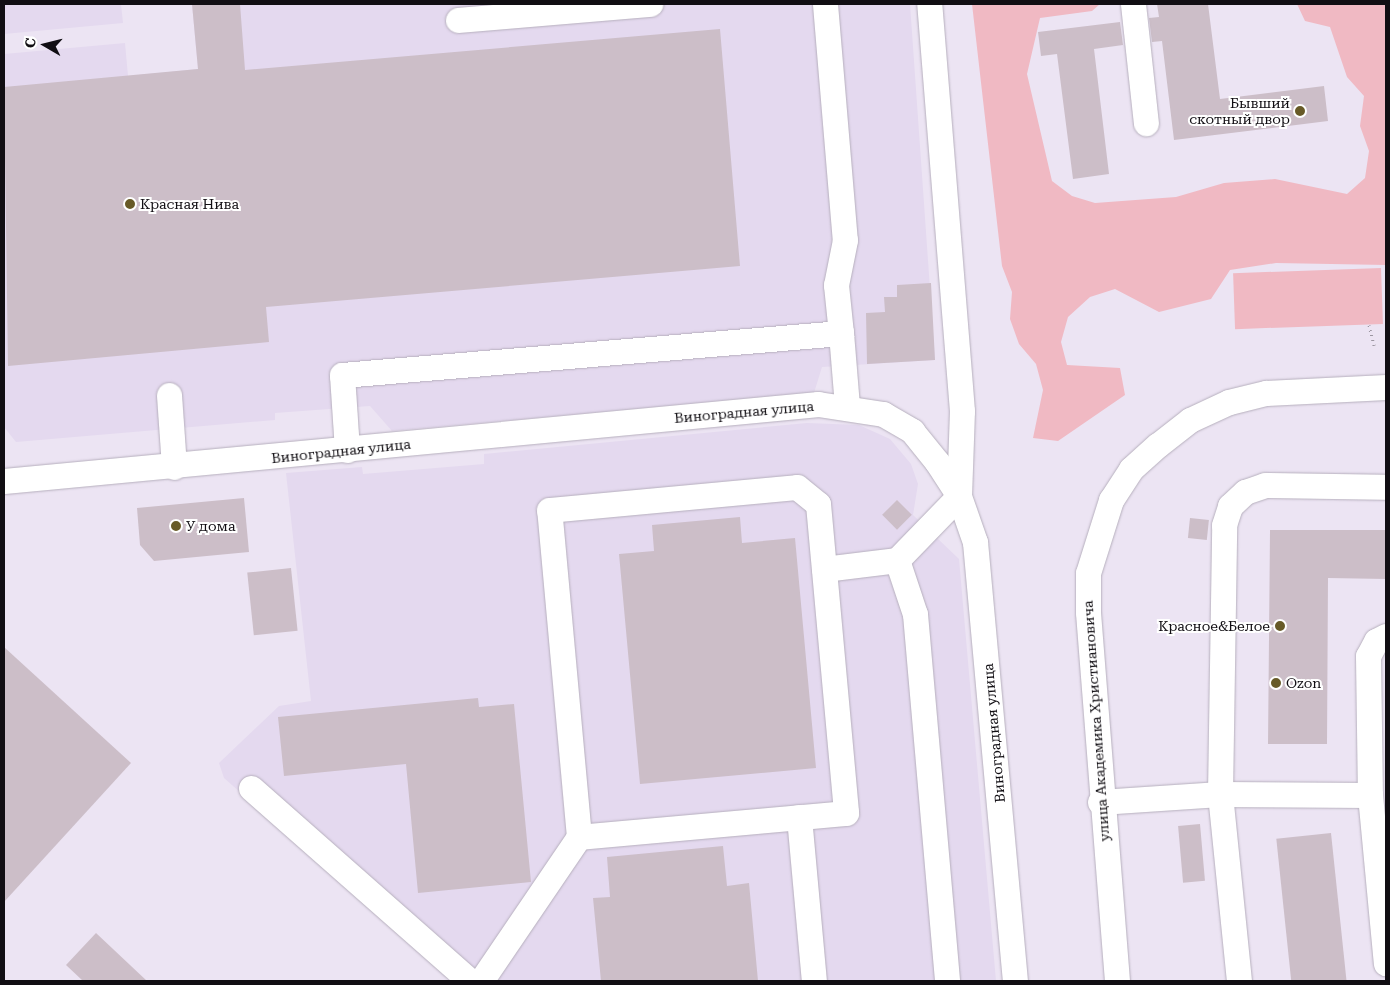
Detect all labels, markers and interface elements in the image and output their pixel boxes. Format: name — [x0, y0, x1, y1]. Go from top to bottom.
north arrow — [20, 20, 70, 70]
text: С — [22, 37, 39, 49]
place label: Бывший скотный двор — [1189, 95, 1290, 128]
marker: Бывший скотный двор — [1294, 105, 1306, 117]
place label: Красная Нива — [140, 196, 239, 212]
marker: Красная Нива — [124, 198, 136, 210]
street label: Виноградная улица — [674, 398, 814, 426]
street label: Виноградная улица — [270, 435, 412, 467]
place label: У дома — [186, 518, 236, 534]
marker: У дома — [170, 520, 182, 532]
street label: улица Академика Христиановича — [1079, 600, 1113, 842]
place label: Красное&Белое — [1158, 618, 1270, 634]
marker: Красное&Белое — [1274, 620, 1286, 632]
street label: Виноградная улица — [980, 663, 1008, 803]
place label: Ozon — [1286, 675, 1321, 691]
marker: Ozon — [1270, 677, 1282, 689]

